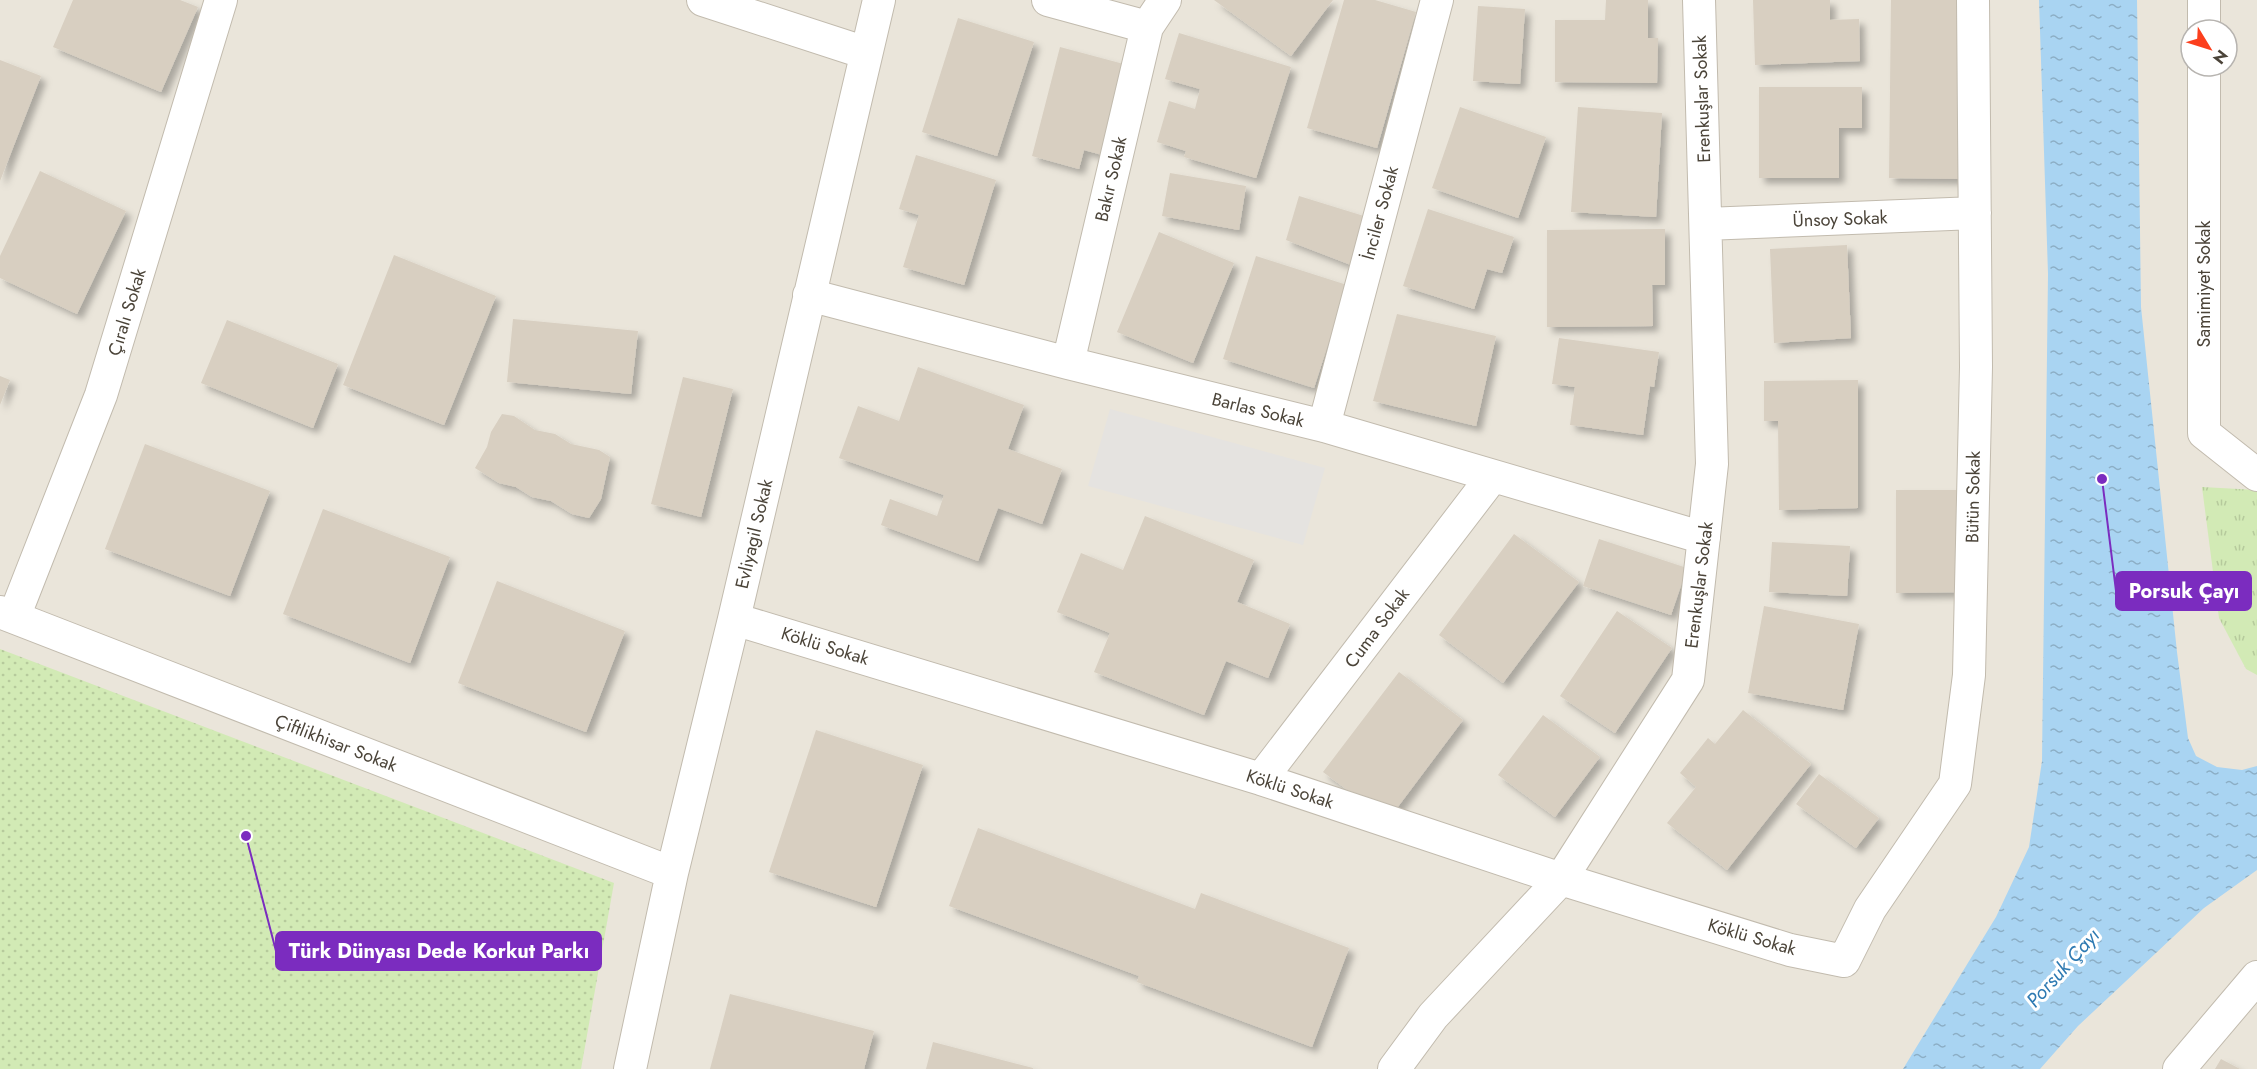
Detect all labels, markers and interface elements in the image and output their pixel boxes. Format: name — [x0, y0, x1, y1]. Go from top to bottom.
north arrow — [2179, 18, 2239, 78]
street label: Erenkuşlar Sokak — [1687, 35, 1717, 163]
text: N — [2207, 45, 2233, 69]
street label: Bakır Sokak — [1089, 134, 1133, 224]
street label: İnciler Sokak — [1355, 163, 1405, 263]
street label: Ünsoy Sokak — [1792, 204, 1888, 234]
street label: Samimiyet Sokak — [2191, 221, 2217, 347]
street label: Çıralı Sokak — [101, 265, 153, 359]
street label: Barlas Sokak — [1209, 386, 1307, 434]
street label: Bütün Sokak — [1959, 451, 1987, 543]
street label: Evliyagil Sokak — [729, 476, 779, 591]
street label: Erenkuşlar Sokak — [1678, 520, 1720, 650]
callout: Porsuk Çayı — [2116, 572, 2251, 610]
text: Porsuk Çayı — [2129, 577, 2239, 606]
street label: Cuma Sokak — [1338, 583, 1416, 673]
street label: Köklü Sokak — [778, 620, 872, 672]
street label: Çiftlikhisar Sokak — [271, 708, 401, 778]
street label: Köklü Sokak — [1243, 763, 1337, 815]
street label: Köklü Sokak — [1705, 912, 1799, 962]
water label: Porsuk Çayı — [2020, 922, 2106, 1014]
callout: Türk Dünyası Dede Korkut Parkı — [276, 932, 601, 970]
text: Türk Dünyası Dede Korkut Parkı — [289, 937, 589, 966]

